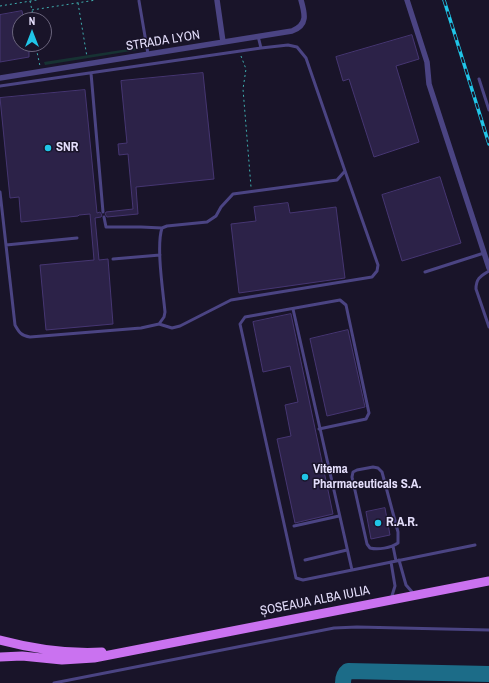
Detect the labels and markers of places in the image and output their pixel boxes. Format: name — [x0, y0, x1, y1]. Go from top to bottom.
place label: SNR — [56, 140, 79, 156]
marker: SNR — [43, 143, 53, 153]
place label: Vitema Pharmaceuticals S.A. — [313, 462, 421, 493]
marker: Vitema Pharmaceuticals S.A. — [300, 472, 310, 482]
place label: R.A.R. — [386, 515, 418, 531]
marker: R.A.R. — [373, 518, 383, 528]

